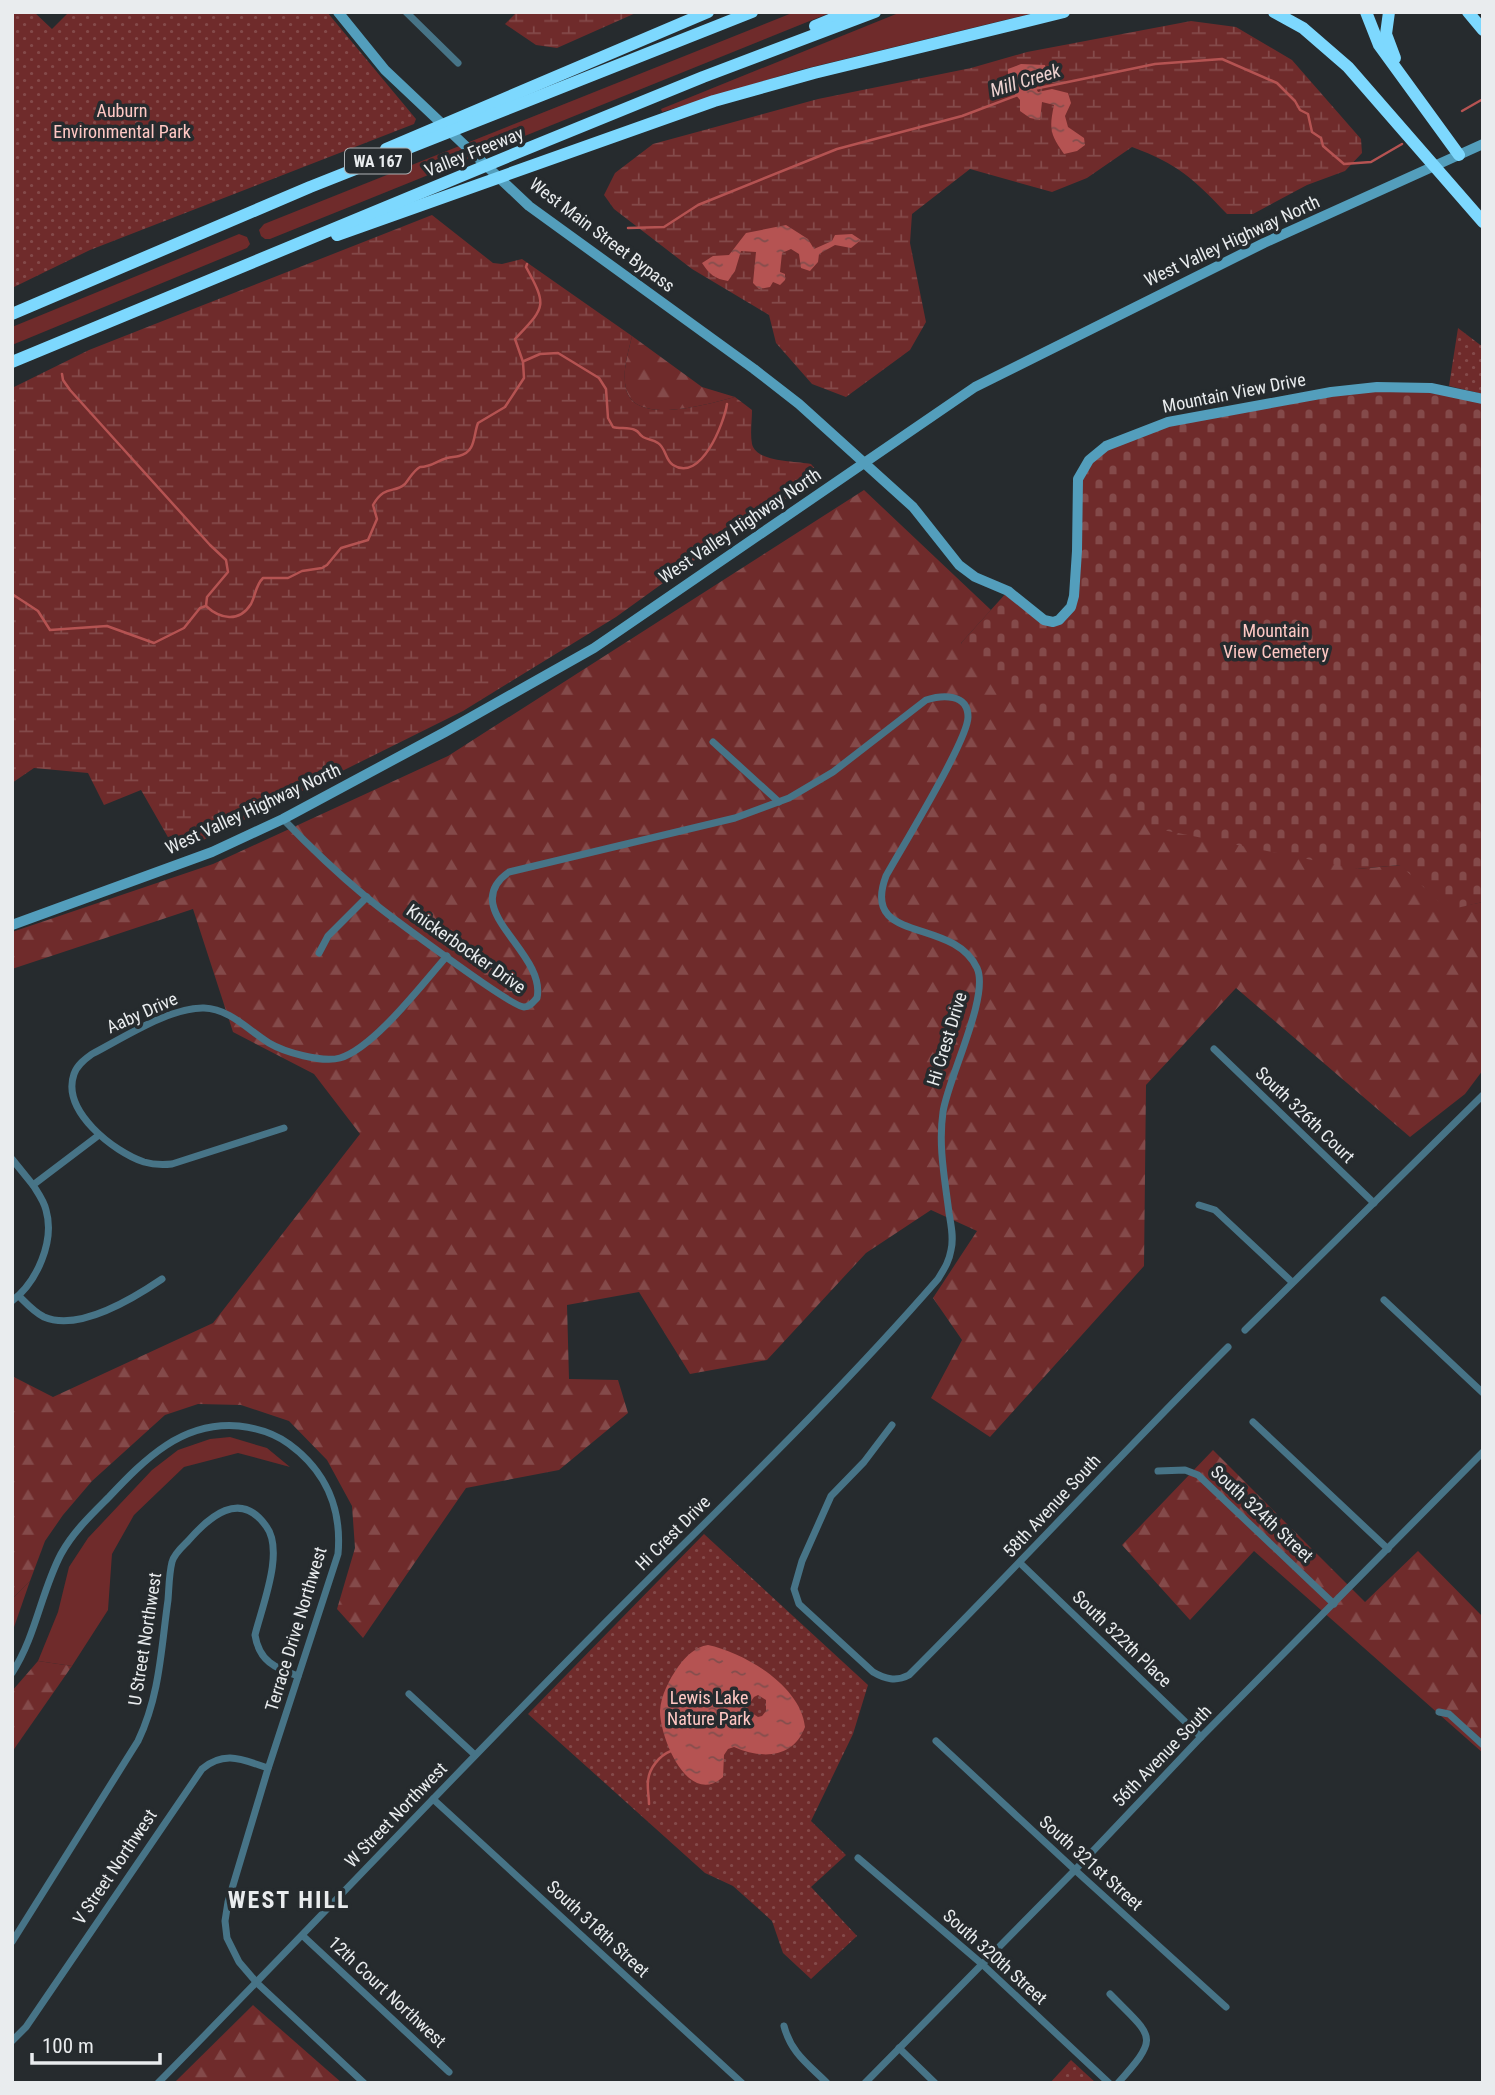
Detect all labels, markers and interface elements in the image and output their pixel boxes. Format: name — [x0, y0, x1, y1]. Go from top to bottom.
water label: Mill Creek — [987, 59, 1064, 102]
park label: Auburn Environmental Park — [53, 100, 191, 142]
street label: Valley Freeway — [421, 122, 527, 181]
road number: WA 167 — [345, 148, 411, 174]
street label: West Main Street Bypass — [526, 173, 679, 296]
street label: West Valley Highway North — [1141, 191, 1323, 290]
street label: Mountain View Drive — [1161, 368, 1307, 417]
street label: West Valley Highway North — [655, 464, 825, 588]
park label: Mountain View Cemetery — [1223, 620, 1330, 662]
street label: West Valley Highway North — [162, 759, 344, 858]
street label: Knickerbocker Drive — [403, 900, 530, 998]
street label: Aaby Drive — [103, 988, 180, 1037]
street label: Hi Crest Drive — [922, 989, 971, 1088]
street label: South 326th Court — [1252, 1062, 1359, 1167]
street label: 58th Avenue South — [999, 1450, 1105, 1561]
street label: South 324th Street — [1207, 1461, 1318, 1566]
street label: Hi Crest Drive — [631, 1491, 714, 1574]
street label: Terrace Drive Northwest — [260, 1544, 331, 1714]
street label: U Street Northwest — [124, 1571, 165, 1707]
street label: South 322th Place — [1068, 1586, 1176, 1691]
park label: Lewis Lake Nature Park — [667, 1687, 751, 1729]
street label: 56th Avenue South — [1108, 1701, 1215, 1811]
street label: W Street Northwest — [340, 1758, 451, 1872]
street label: V Street Northwest — [68, 1805, 161, 1928]
street label: South 321st Street — [1035, 1811, 1147, 1915]
street label: South 318th Street — [543, 1876, 654, 1981]
district label: WEST HILL — [228, 1886, 350, 1914]
street label: South 320th Street — [939, 1905, 1051, 2009]
street label: 12th Court Northwest — [324, 1932, 450, 2052]
scale bar — [32, 2022, 159, 2066]
text: 100 m — [42, 2034, 94, 2058]

